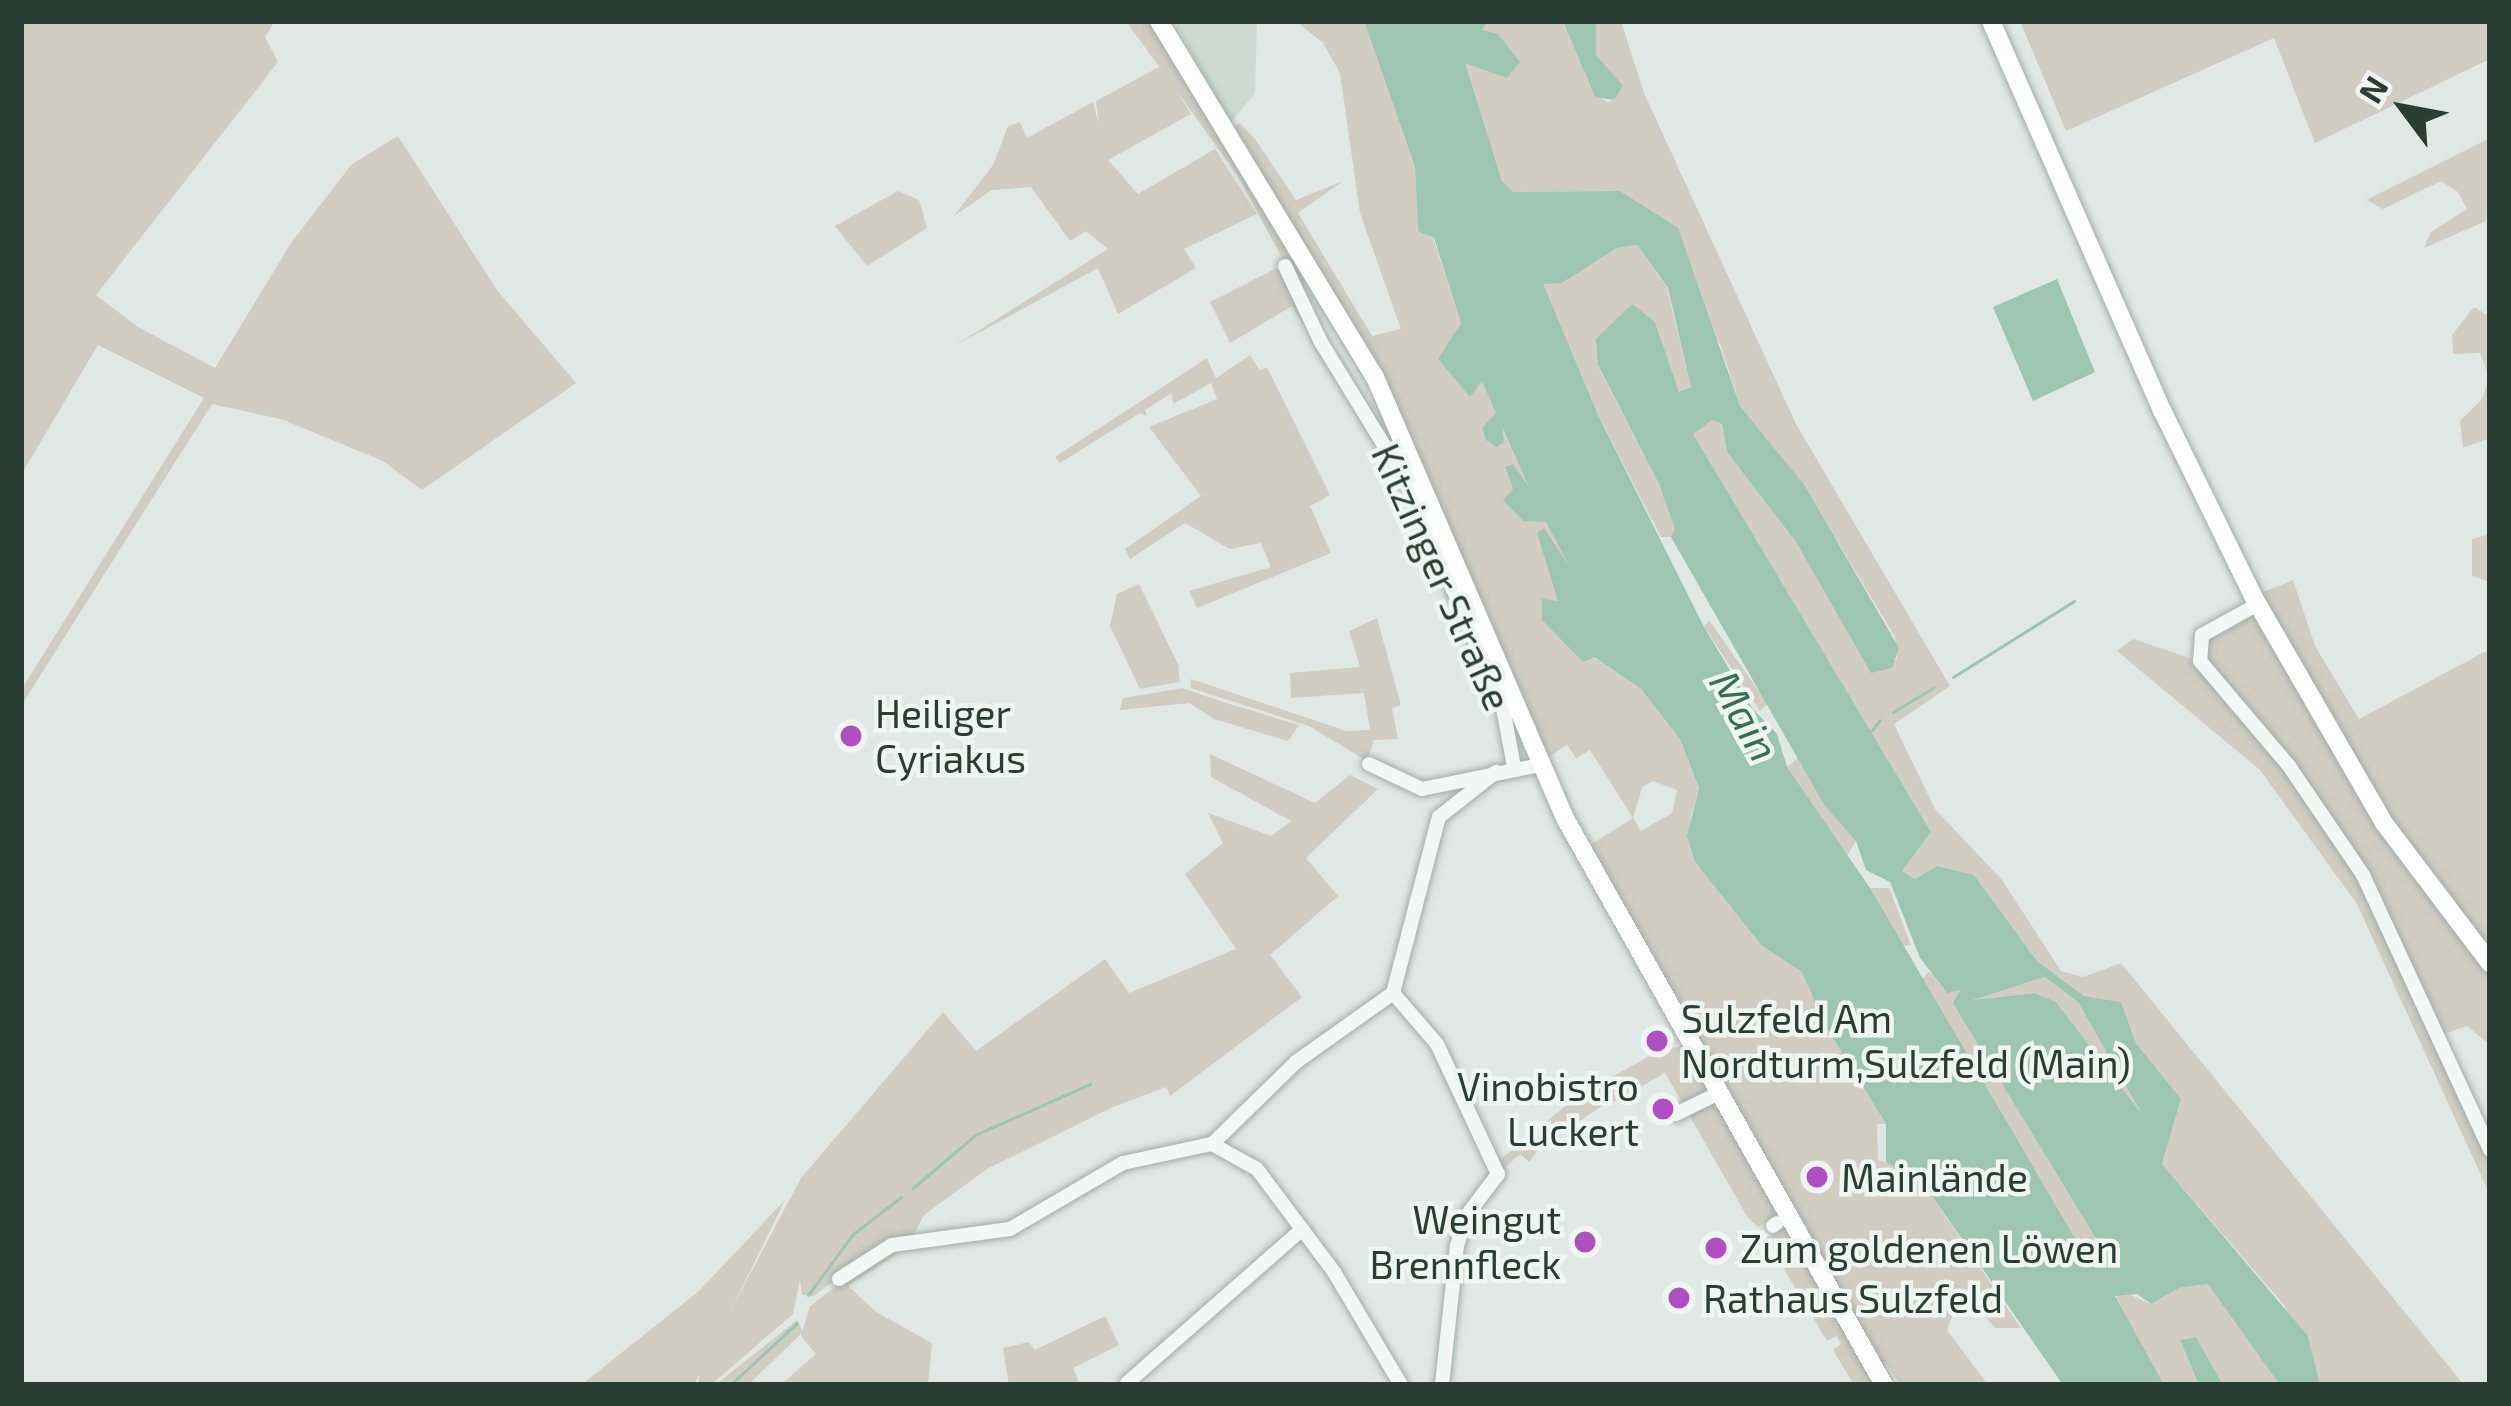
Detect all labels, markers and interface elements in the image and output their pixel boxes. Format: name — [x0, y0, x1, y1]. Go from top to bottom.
north arrow — [2343, 48, 2463, 168]
text: N — [2349, 68, 2396, 110]
street label: Kitzinger Straße — [1362, 436, 1522, 718]
water label: Main — [1701, 661, 1791, 769]
place label: Heiliger Cyriakus — [875, 691, 1026, 782]
marker: Heiliger Cyriakus — [838, 723, 864, 749]
place label: Sulzfeld Am Nordturm,Sulzfeld (Main) — [1681, 996, 2131, 1087]
marker: Sulzfeld Am Nordturm,Sulzfeld (Main) — [1644, 1028, 1670, 1054]
place label: Vinobistro Luckert — [1457, 1064, 1639, 1155]
marker: Vinobistro Luckert — [1650, 1096, 1676, 1122]
place label: Mainlände — [1841, 1154, 2028, 1200]
marker: Mainlände — [1804, 1164, 1830, 1190]
place label: Weingut Brennfleck — [1370, 1197, 1561, 1288]
place label: Zum goldenen Löwen — [1740, 1225, 2118, 1271]
marker: Weingut Brennfleck — [1572, 1229, 1598, 1255]
marker: Zum goldenen Löwen — [1703, 1235, 1729, 1261]
place label: Rathaus Sulzfeld — [1703, 1275, 2003, 1321]
marker: Rathaus Sulzfeld — [1666, 1285, 1692, 1311]

